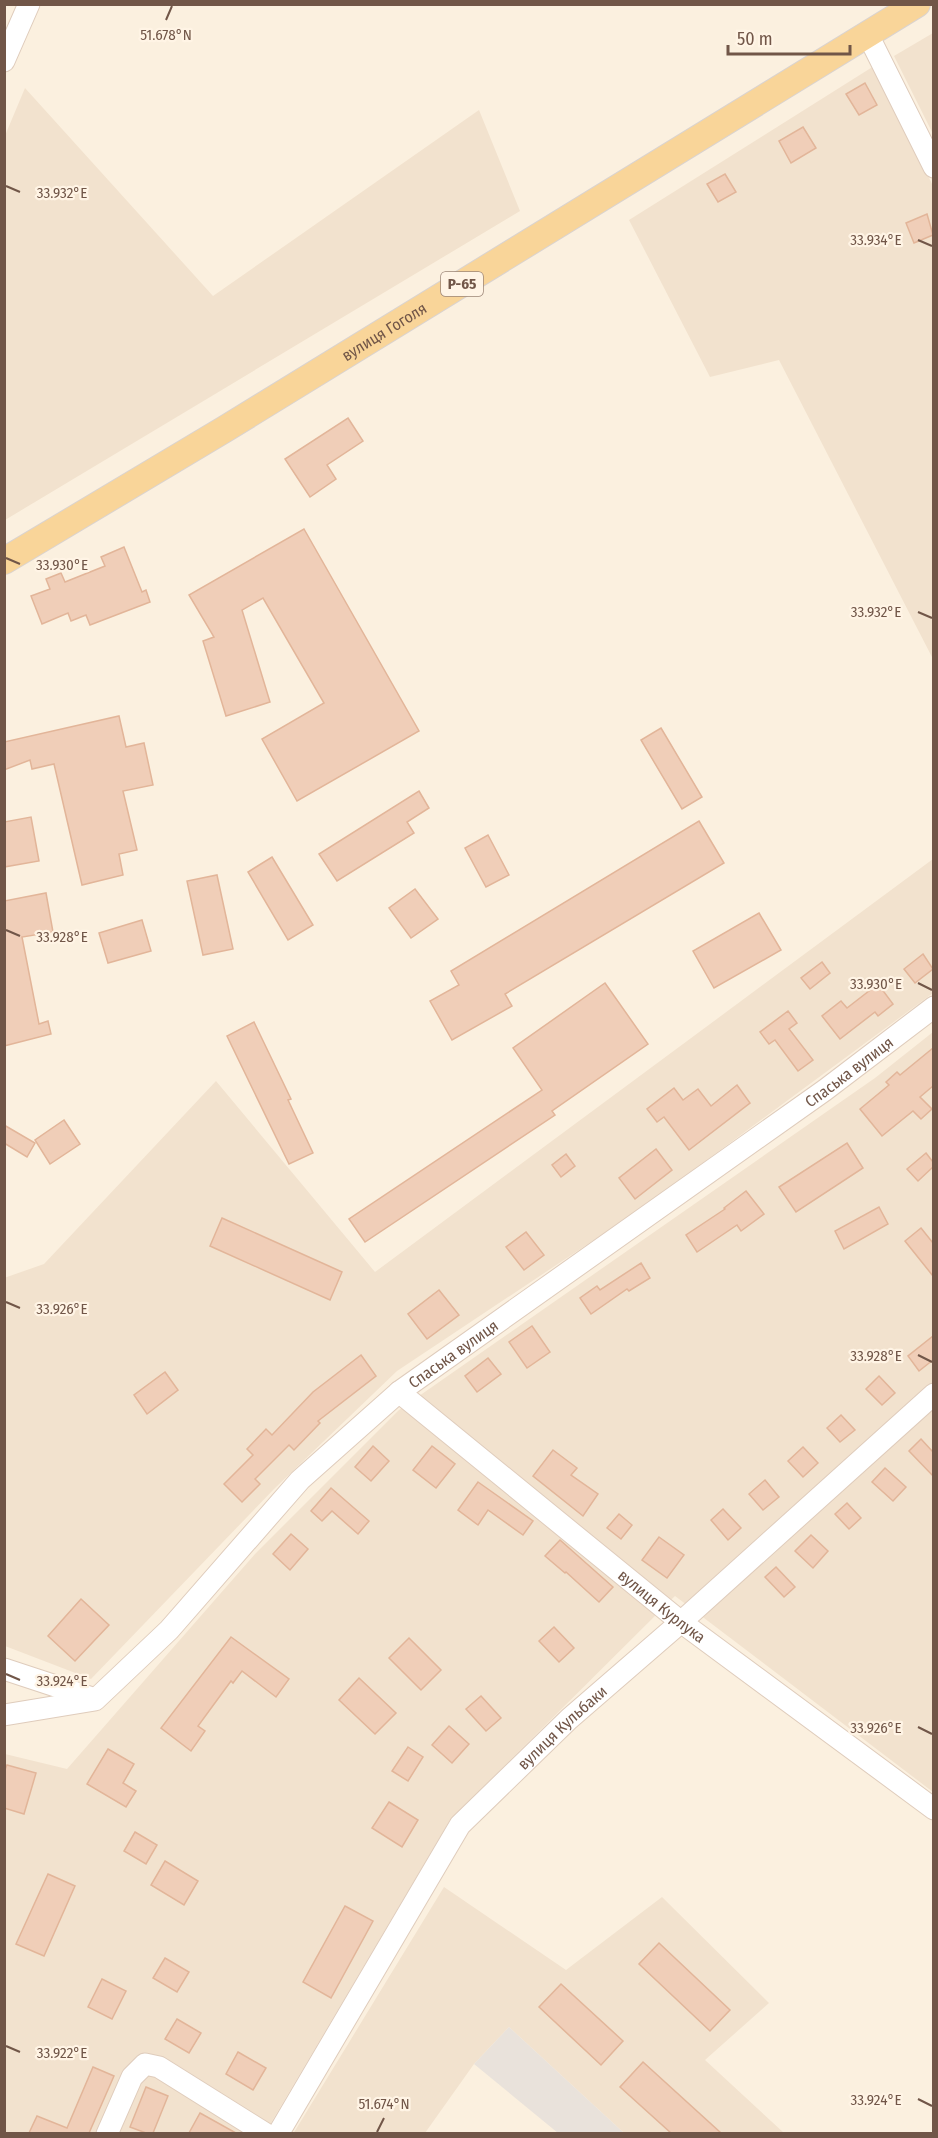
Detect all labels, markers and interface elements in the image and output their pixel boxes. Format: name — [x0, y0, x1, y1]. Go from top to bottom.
scale bar — [728, 18, 850, 56]
text: 51.678°N — [140, 26, 192, 44]
text: 50 m — [737, 28, 773, 50]
text: 33.932°E — [37, 184, 87, 202]
text: 33.934°E — [850, 231, 902, 249]
road number: Р-65 — [441, 272, 483, 296]
street label: вулиця Гоголя — [338, 299, 430, 365]
text: 33.930°E — [36, 556, 88, 574]
text: 33.932°E — [851, 603, 901, 621]
text: 33.928°E — [36, 928, 88, 946]
text: 33.930°E — [850, 975, 902, 993]
street label: Спаська вулиця — [801, 1033, 897, 1111]
text: 33.926°E — [36, 1300, 88, 1318]
street label: Спаська вулиця — [405, 1316, 502, 1392]
text: 33.928°E — [850, 1347, 902, 1365]
street label: вулиця Курлука — [614, 1566, 709, 1647]
text: 33.924°E — [36, 1672, 88, 1690]
street label: вулиця Кульбаки — [514, 1682, 611, 1774]
text: 33.926°E — [850, 1719, 902, 1737]
text: 33.922°E — [37, 2044, 87, 2062]
text: 33.924°E — [850, 2091, 902, 2109]
text: 51.674°N — [358, 2095, 410, 2113]

